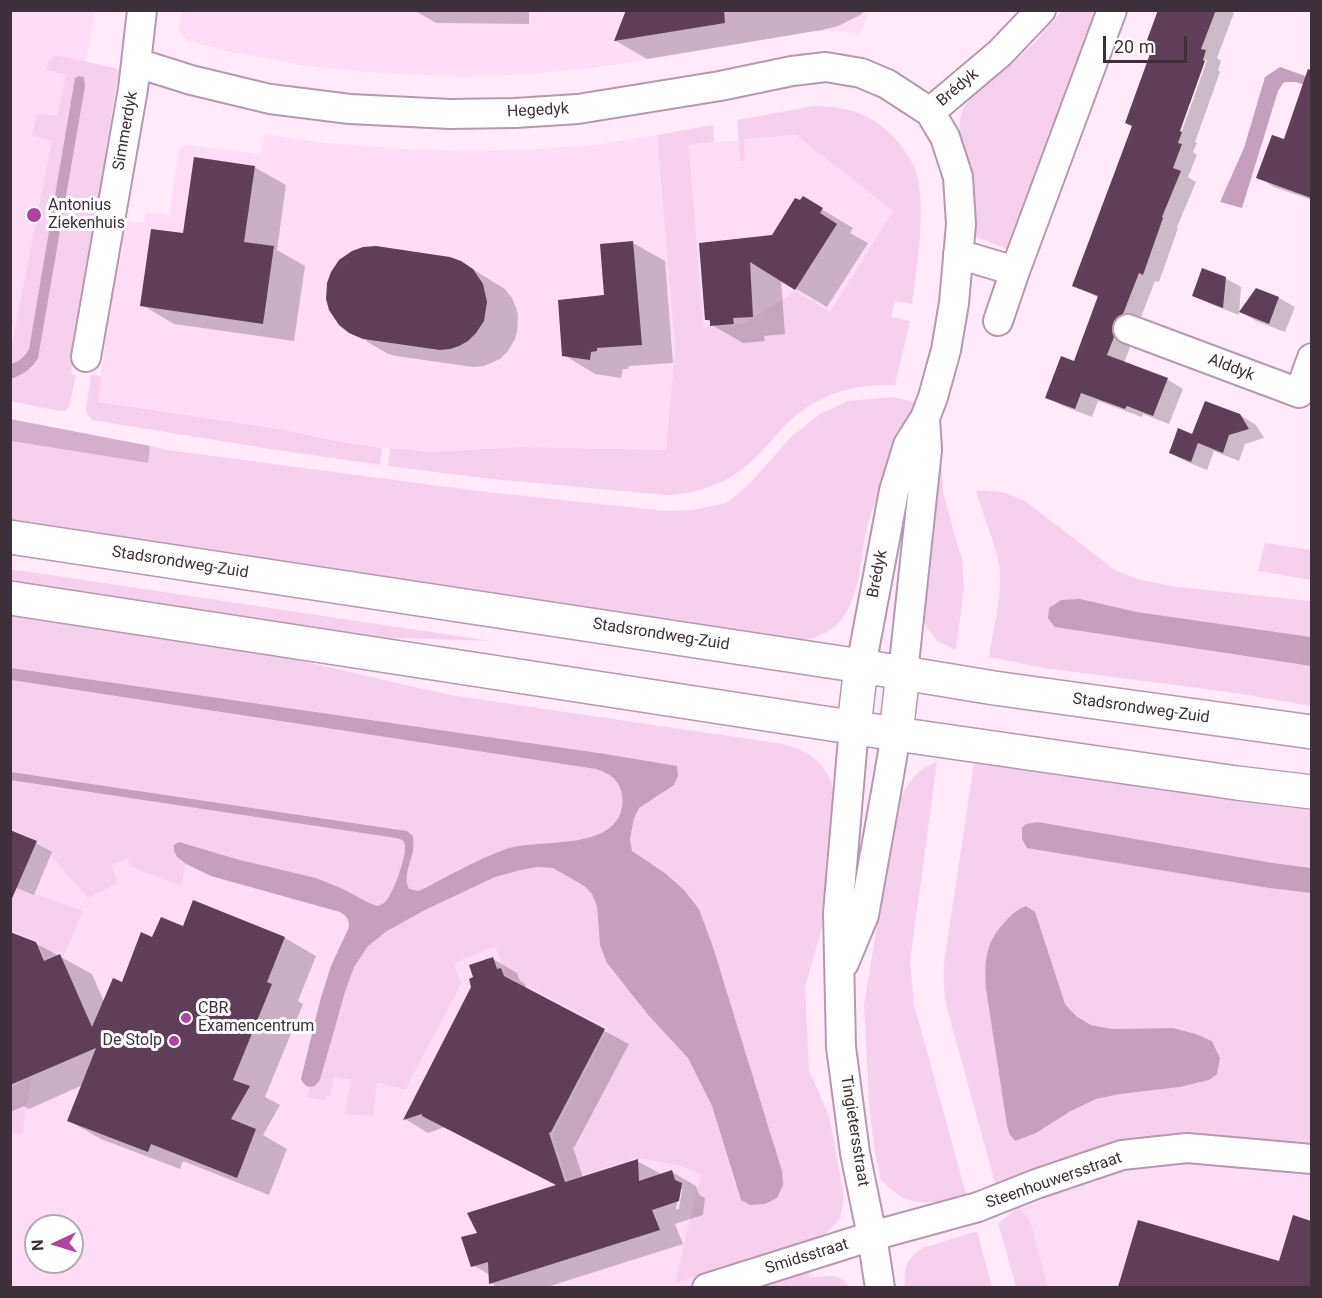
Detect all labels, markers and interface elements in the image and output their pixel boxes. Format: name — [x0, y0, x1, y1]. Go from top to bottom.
scale bar — [1106, 24, 1190, 62]
text: 20 m — [1114, 36, 1154, 57]
street label: Brédyk — [933, 65, 983, 111]
street label: Simmerdyk — [110, 90, 142, 172]
street label: Hegedyk — [507, 100, 569, 122]
place label: Antonius Ziekenhuis — [48, 196, 125, 234]
marker: Antonius Ziekenhuis — [25, 206, 43, 224]
street label: Alddyk — [1205, 350, 1257, 386]
street label: Stadsrondweg-Zuid — [110, 543, 250, 583]
street label: Brédyk — [864, 548, 892, 600]
street label: Stadsrondweg-Zuid — [591, 615, 731, 655]
street label: Stadsrondweg-Zuid — [1071, 690, 1211, 728]
place label: CBR Examencentrum — [198, 999, 314, 1037]
marker: CBR Examencentrum — [179, 1011, 193, 1025]
place label: De Stolp — [102, 1031, 162, 1051]
marker: De Stolp — [167, 1034, 181, 1048]
street label: Tingietersstraat — [836, 1074, 872, 1188]
street label: Steenhouwersstraat — [983, 1149, 1125, 1213]
north arrow — [24, 1214, 84, 1274]
street label: Smidsstraat — [763, 1235, 851, 1279]
text: N — [28, 1239, 47, 1251]

